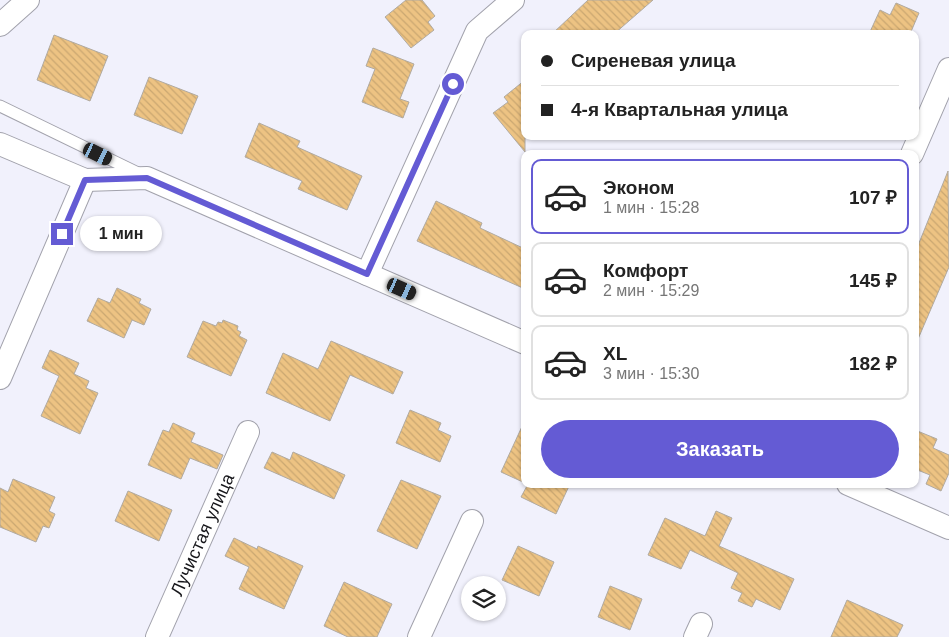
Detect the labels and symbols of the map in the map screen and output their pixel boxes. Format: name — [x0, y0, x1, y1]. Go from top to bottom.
route start — [442, 73, 464, 95]
car — [81, 141, 114, 167]
callout: 1 мин — [80, 216, 162, 252]
route end — [51, 223, 73, 245]
car — [385, 276, 418, 302]
street label: Лучистая улица — [167, 469, 239, 599]

